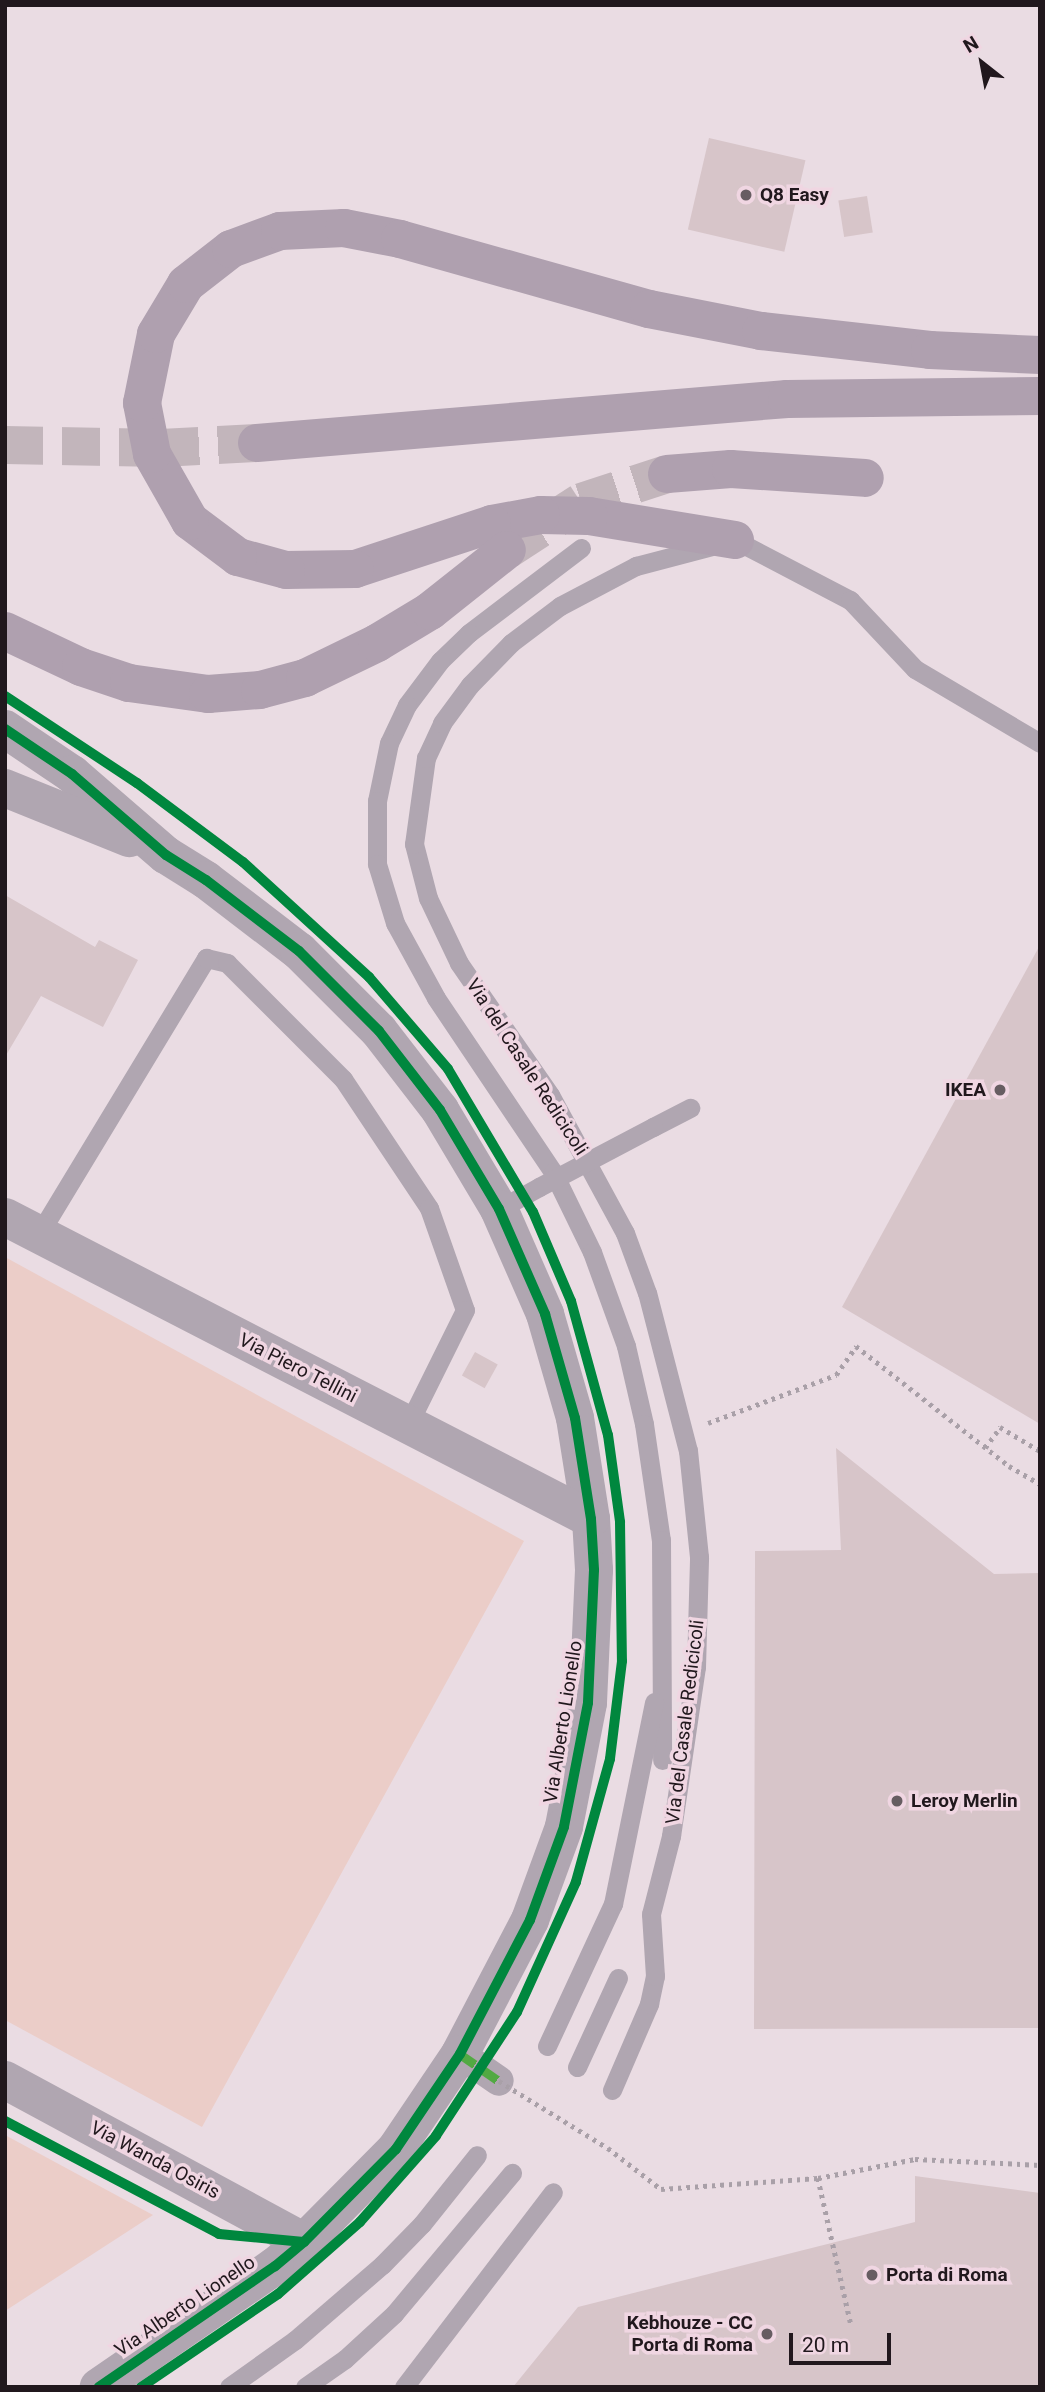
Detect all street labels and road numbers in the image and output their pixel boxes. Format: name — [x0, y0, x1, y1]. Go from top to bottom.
street label: Via del Casale Redicicoli — [461, 974, 593, 1160]
street label: Via Piero Tellini — [235, 1328, 361, 1408]
street label: Via del Casale Redicicoli — [661, 1618, 709, 1826]
street label: Via Alberto Lionello — [539, 1639, 587, 1805]
street label: Via Wanda Osiris — [86, 2116, 224, 2204]
street label: Via Alberto Lionello — [111, 2251, 259, 2361]

